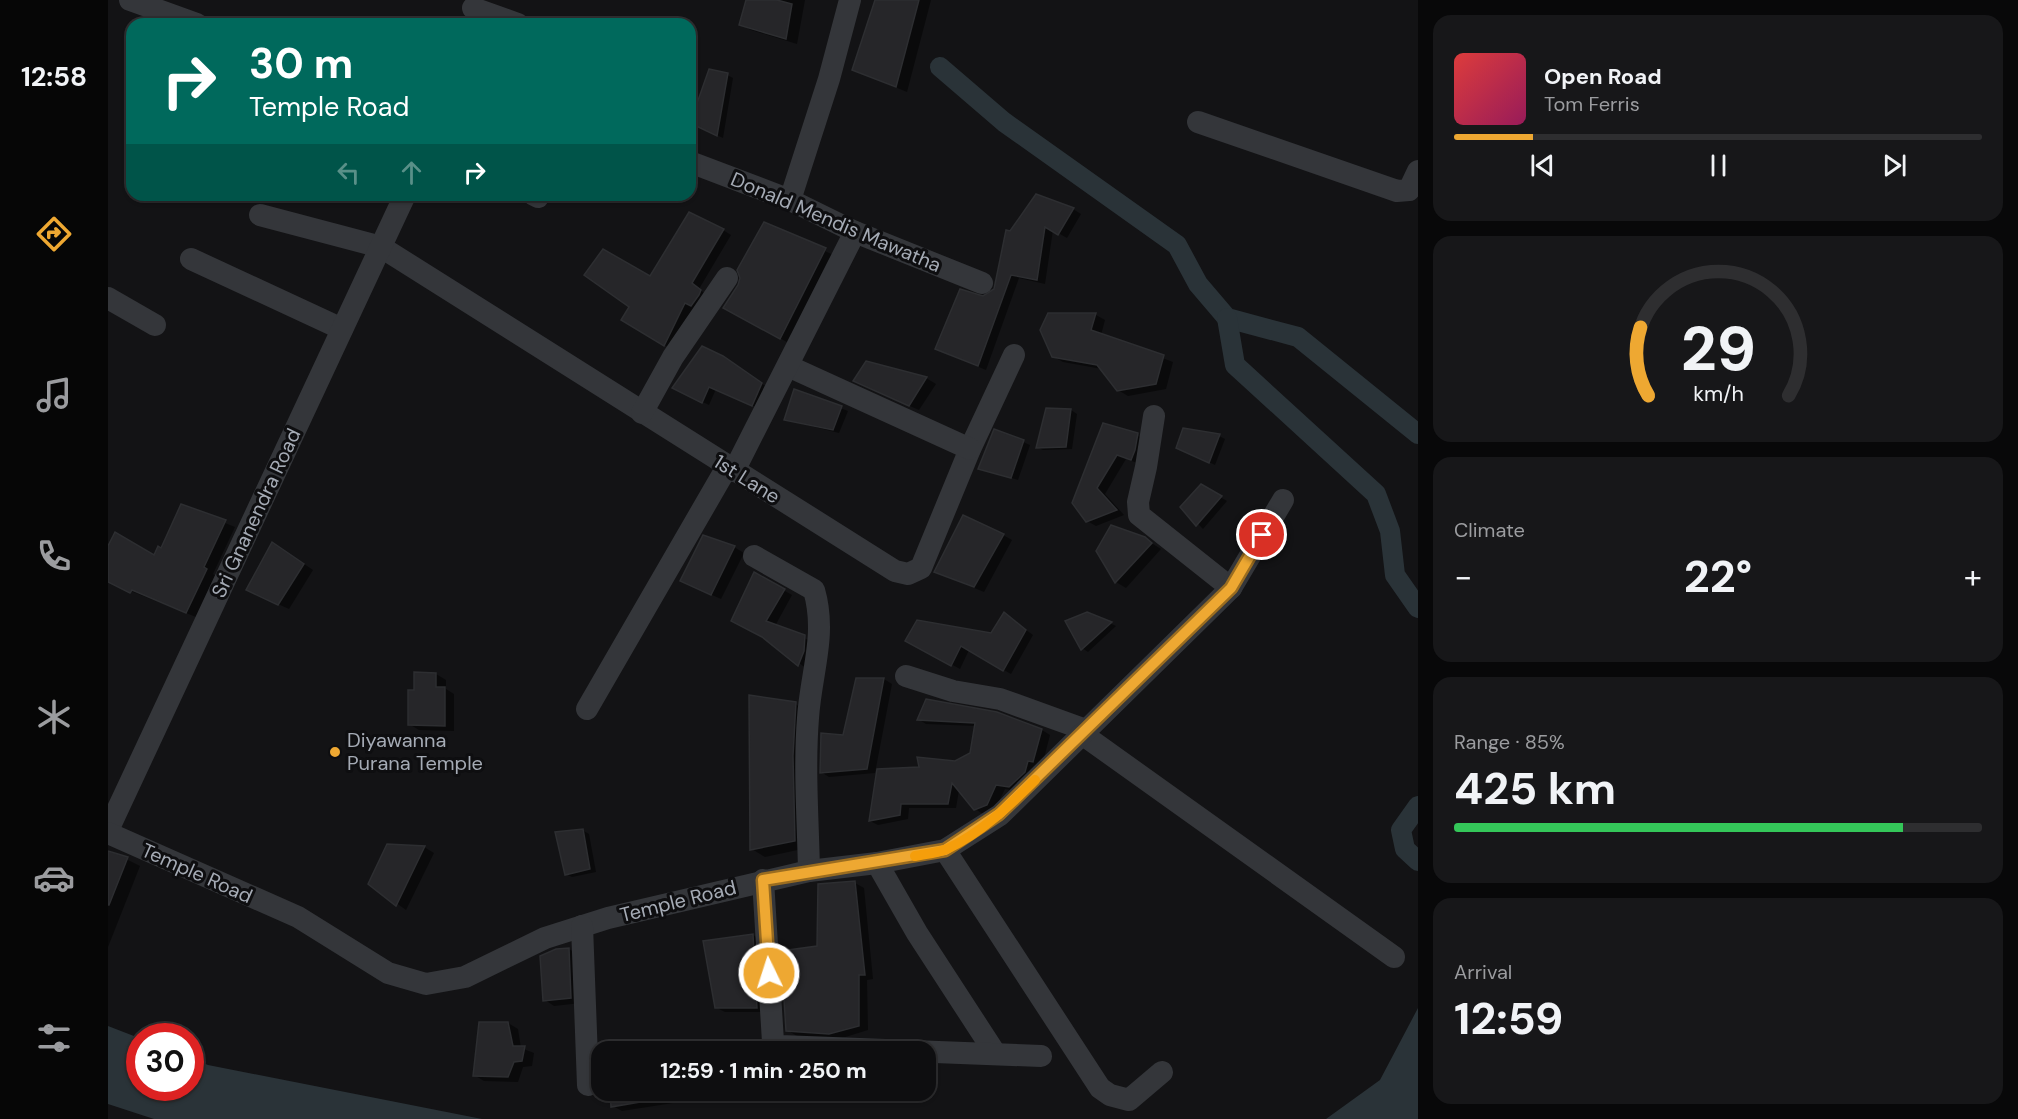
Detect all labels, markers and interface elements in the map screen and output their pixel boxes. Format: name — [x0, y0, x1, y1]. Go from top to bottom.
text: 30 m — [249, 36, 353, 91]
icon: right — [150, 42, 228, 120]
text: 12:58 — [21, 59, 87, 94]
text: Open Road — [1544, 62, 1662, 91]
text: Temple Road — [249, 89, 409, 124]
text: Tom Ferris — [1544, 91, 1640, 117]
icon: previous — [1526, 149, 1559, 182]
icon: pause — [1702, 149, 1735, 182]
icon: next — [1878, 149, 1911, 182]
icon: left — [332, 156, 365, 189]
icon: ahead — [395, 156, 428, 189]
icon: right — [458, 156, 491, 189]
street label: Donald Mendis Mawatha — [727, 166, 945, 278]
icon: directions — [33, 213, 75, 255]
text: 29 — [1680, 308, 1756, 389]
icon: music — [33, 374, 75, 416]
text: km/h — [1693, 380, 1743, 408]
street label: Sri Gnanendra Road — [205, 424, 307, 602]
street label: 1st Lane — [709, 449, 785, 509]
pin — [1236, 509, 1287, 560]
text: Climate — [1454, 517, 1525, 543]
icon: arrive — [1245, 518, 1278, 551]
icon: phone — [33, 535, 75, 577]
text: 22° — [1684, 547, 1752, 606]
text: − — [1454, 555, 1472, 598]
text: + — [1964, 555, 1982, 598]
icon: climate — [33, 696, 75, 738]
place label: Diyawanna Purana Temple — [347, 727, 483, 776]
text: Range · 85% — [1454, 729, 1565, 755]
marker: Diyawanna Purana Temple — [328, 745, 342, 759]
text: 425 km — [1454, 759, 1616, 818]
street label: Temple Road — [137, 837, 257, 909]
icon: car — [33, 857, 75, 899]
street label: Temple Road — [617, 874, 739, 928]
position arrow — [737, 941, 801, 1005]
text: Arrival — [1454, 959, 1512, 985]
text: 12:59 — [1454, 989, 1563, 1048]
icon: filters — [33, 1017, 75, 1059]
speed limit sign: 30 — [126, 1023, 204, 1101]
text: 12:59 · 1 min · 250 m — [660, 1056, 867, 1085]

